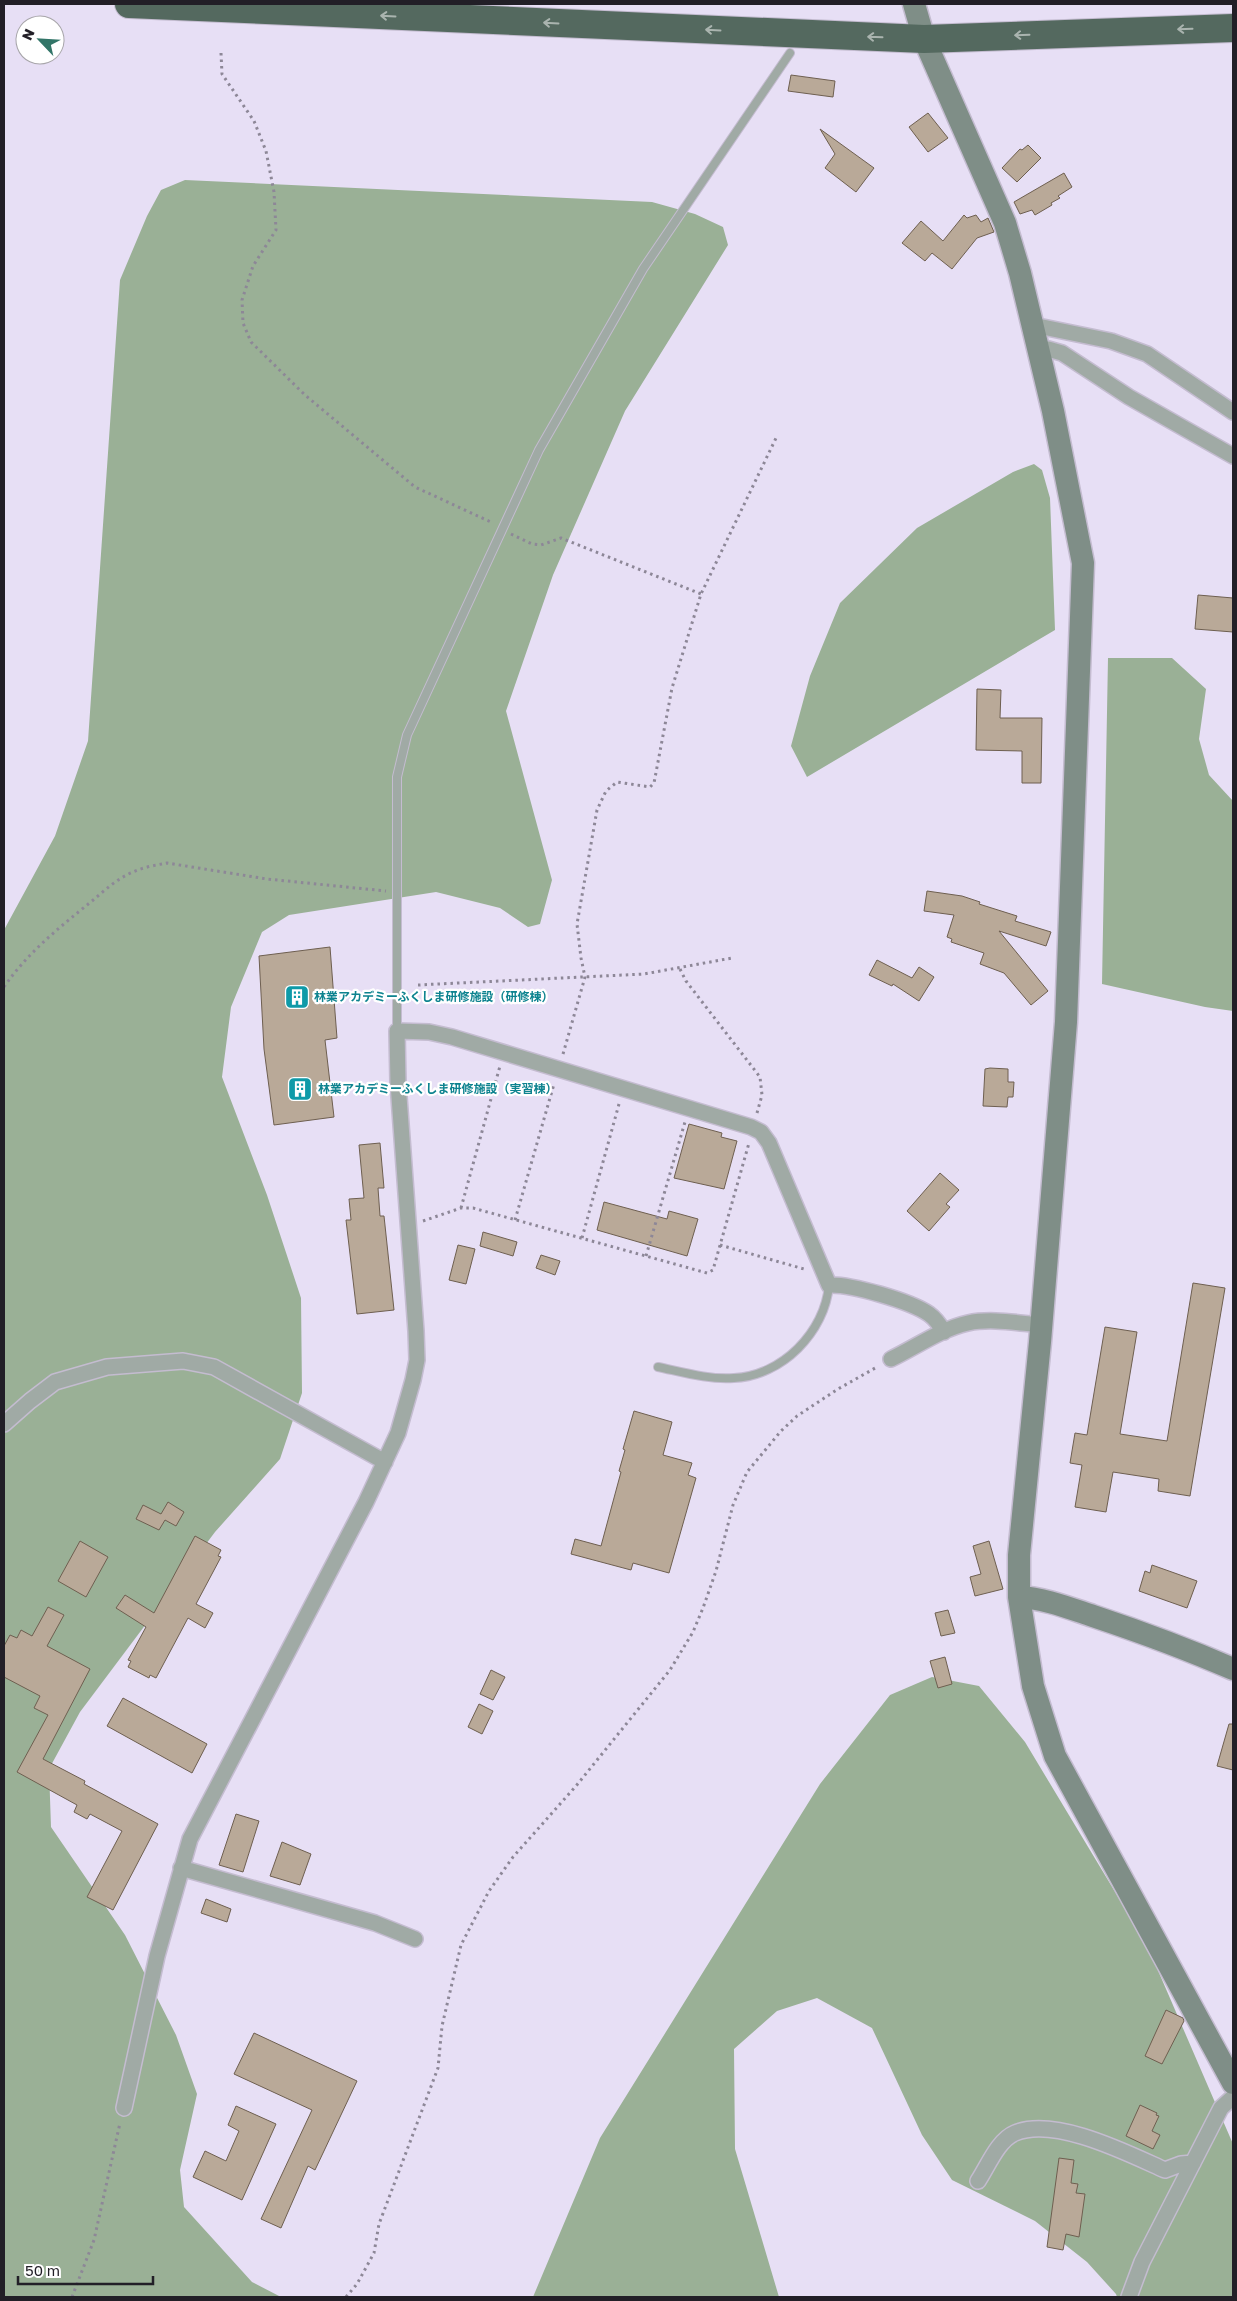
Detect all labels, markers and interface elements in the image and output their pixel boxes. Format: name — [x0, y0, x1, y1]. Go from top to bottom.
one-way arrow — [381, 11, 397, 20]
north arrow — [15, 15, 65, 65]
one-way arrow — [543, 18, 559, 27]
one-way arrow — [1177, 25, 1193, 34]
text: N — [18, 26, 38, 43]
one-way arrow — [705, 26, 721, 35]
one-way arrow — [1014, 30, 1030, 40]
one-way arrow — [868, 32, 884, 41]
building icon: 林業アカデミーふくしま研修施設（研修棟） — [284, 984, 310, 1010]
place label: 林業アカデミーふくしま研修施設（研修棟） — [314, 989, 554, 1004]
building icon: 林業アカデミーふくしま研修施設（実習棟） — [287, 1076, 313, 1102]
place label: 林業アカデミーふくしま研修施設（実習棟） — [318, 1081, 558, 1096]
scale bar — [18, 2254, 152, 2286]
text: 50 m — [25, 2261, 60, 2279]

